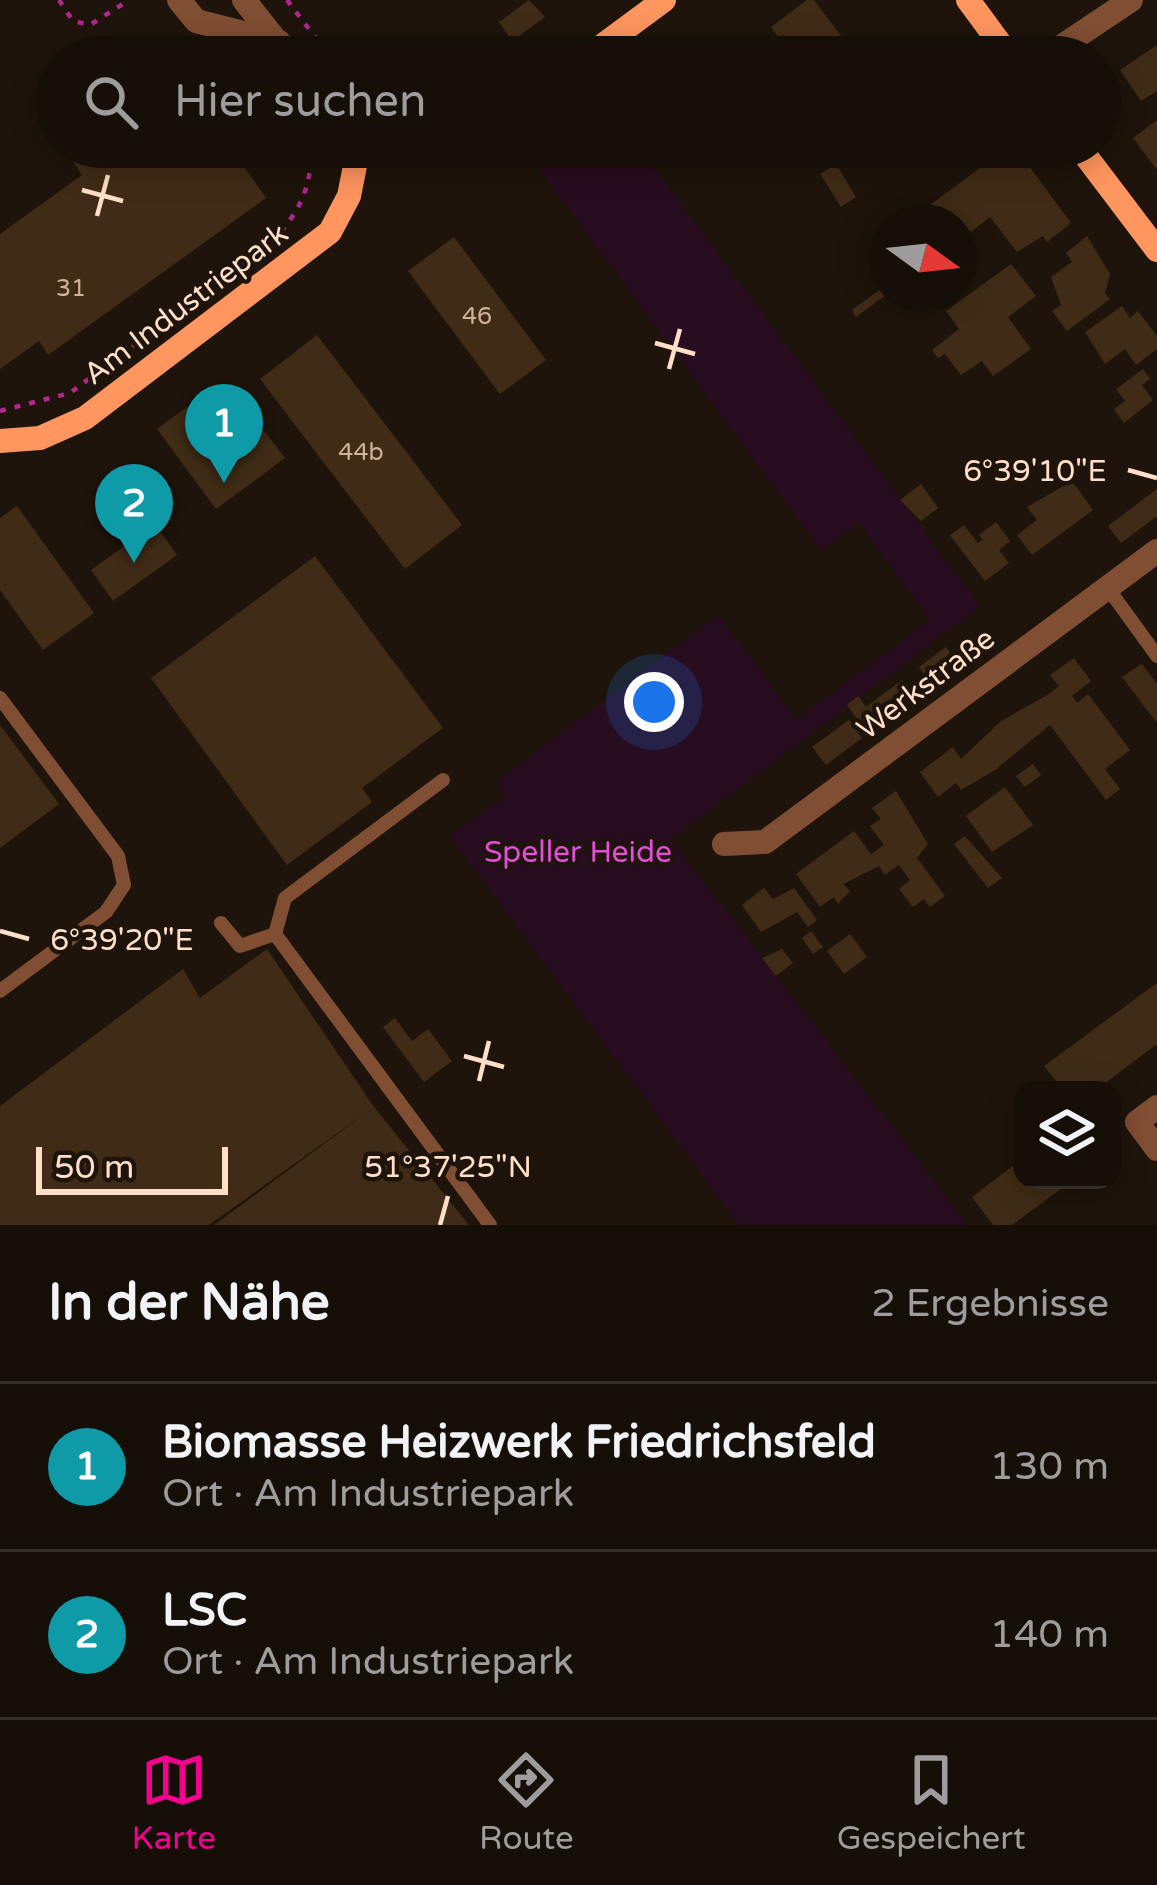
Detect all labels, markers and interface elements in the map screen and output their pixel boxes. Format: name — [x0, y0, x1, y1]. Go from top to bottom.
search box — [36, 36, 1121, 168]
icon: search — [78, 69, 144, 135]
text: Hier suchen — [174, 75, 426, 129]
north arrow — [869, 204, 977, 312]
street label: Am Industriepark — [76, 215, 296, 393]
house number: 31 — [56, 274, 86, 303]
house number: 46 — [462, 302, 492, 331]
pin: 1 — [185, 384, 263, 483]
house number: 44b — [338, 438, 384, 467]
text: 6°39'10"E — [963, 453, 1107, 490]
pin: 2 — [95, 464, 173, 563]
street label: Werkstraße — [850, 620, 1002, 748]
your location — [624, 672, 684, 732]
park label: Speller Heide — [484, 834, 672, 871]
text: 6°39'20"E — [50, 922, 194, 959]
map controls — [1013, 1081, 1121, 1189]
button: layers — [1013, 1081, 1121, 1189]
scale bar — [36, 1141, 228, 1194]
text: 50 m — [54, 1148, 134, 1187]
text: 51°37'25"N — [364, 1149, 532, 1186]
text: In der Nähe — [48, 1272, 330, 1334]
text: 2 Ergebnisse — [871, 1280, 1109, 1327]
text: Biomasse Heizwerk Friedrichsfeld — [162, 1416, 876, 1470]
text: 1 — [75, 1443, 99, 1490]
text: 130 m — [990, 1443, 1109, 1490]
text: Ort · Am Industriepark — [162, 1470, 574, 1517]
text: LSC — [162, 1584, 247, 1638]
text: 2 — [75, 1611, 99, 1658]
text: 140 m — [990, 1611, 1109, 1658]
text: Ort · Am Industriepark — [162, 1638, 574, 1685]
tab: Karte — [132, 1747, 216, 1858]
tab: Route — [479, 1747, 574, 1858]
tab: Gespeichert — [837, 1747, 1025, 1858]

